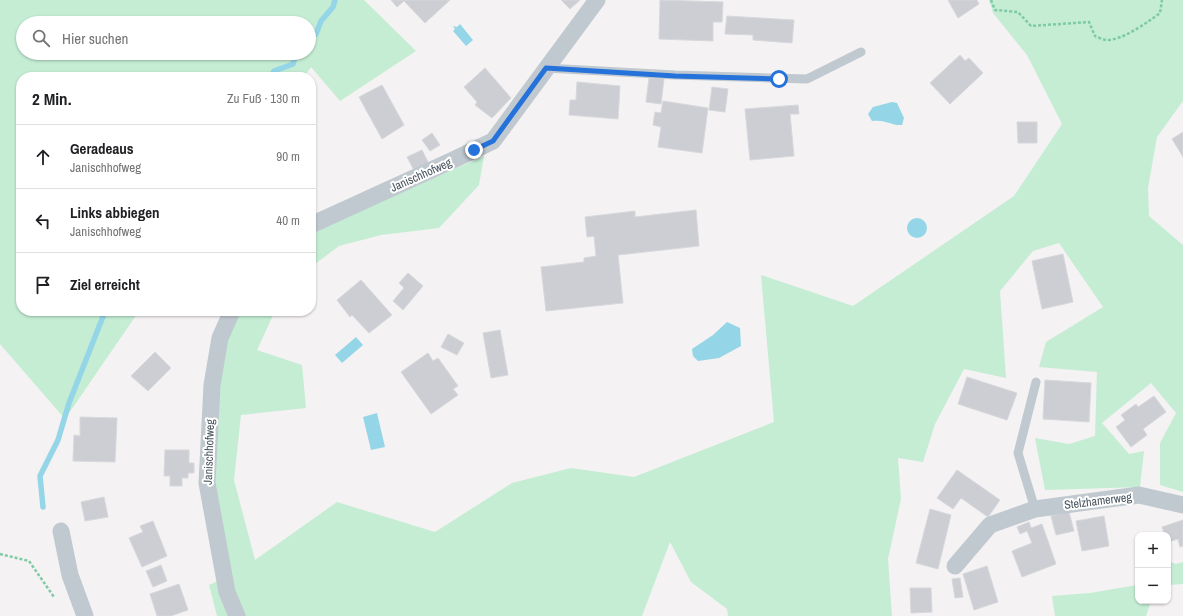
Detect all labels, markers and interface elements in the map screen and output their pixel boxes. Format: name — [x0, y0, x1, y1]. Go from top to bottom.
search box — [16, 16, 316, 60]
icon: search — [30, 27, 52, 49]
text: Hier suchen — [62, 28, 128, 49]
route start — [770, 70, 788, 88]
text: 2 Min. — [32, 87, 72, 110]
text: Zu Fuß · 130 m — [227, 90, 300, 107]
text: Geradeaus — [70, 138, 134, 159]
route end — [465, 141, 483, 159]
icon: ahead — [32, 146, 54, 168]
text: 90 m — [276, 148, 300, 165]
street label: Janischhofweg — [388, 154, 455, 196]
text: Janischhofweg — [70, 159, 141, 176]
text: Links abbiegen — [70, 202, 160, 223]
icon: left — [32, 210, 54, 232]
text: 40 m — [276, 212, 300, 229]
text: Janischhofweg — [70, 223, 141, 240]
icon: arrive — [32, 274, 54, 296]
text: Ziel erreicht — [70, 274, 140, 295]
street label: Janischhofweg — [200, 418, 218, 485]
street label: Stelzhamerweg — [1063, 489, 1133, 513]
map controls — [1135, 532, 1171, 604]
button: + — [1135, 532, 1171, 568]
button: − — [1135, 568, 1171, 604]

